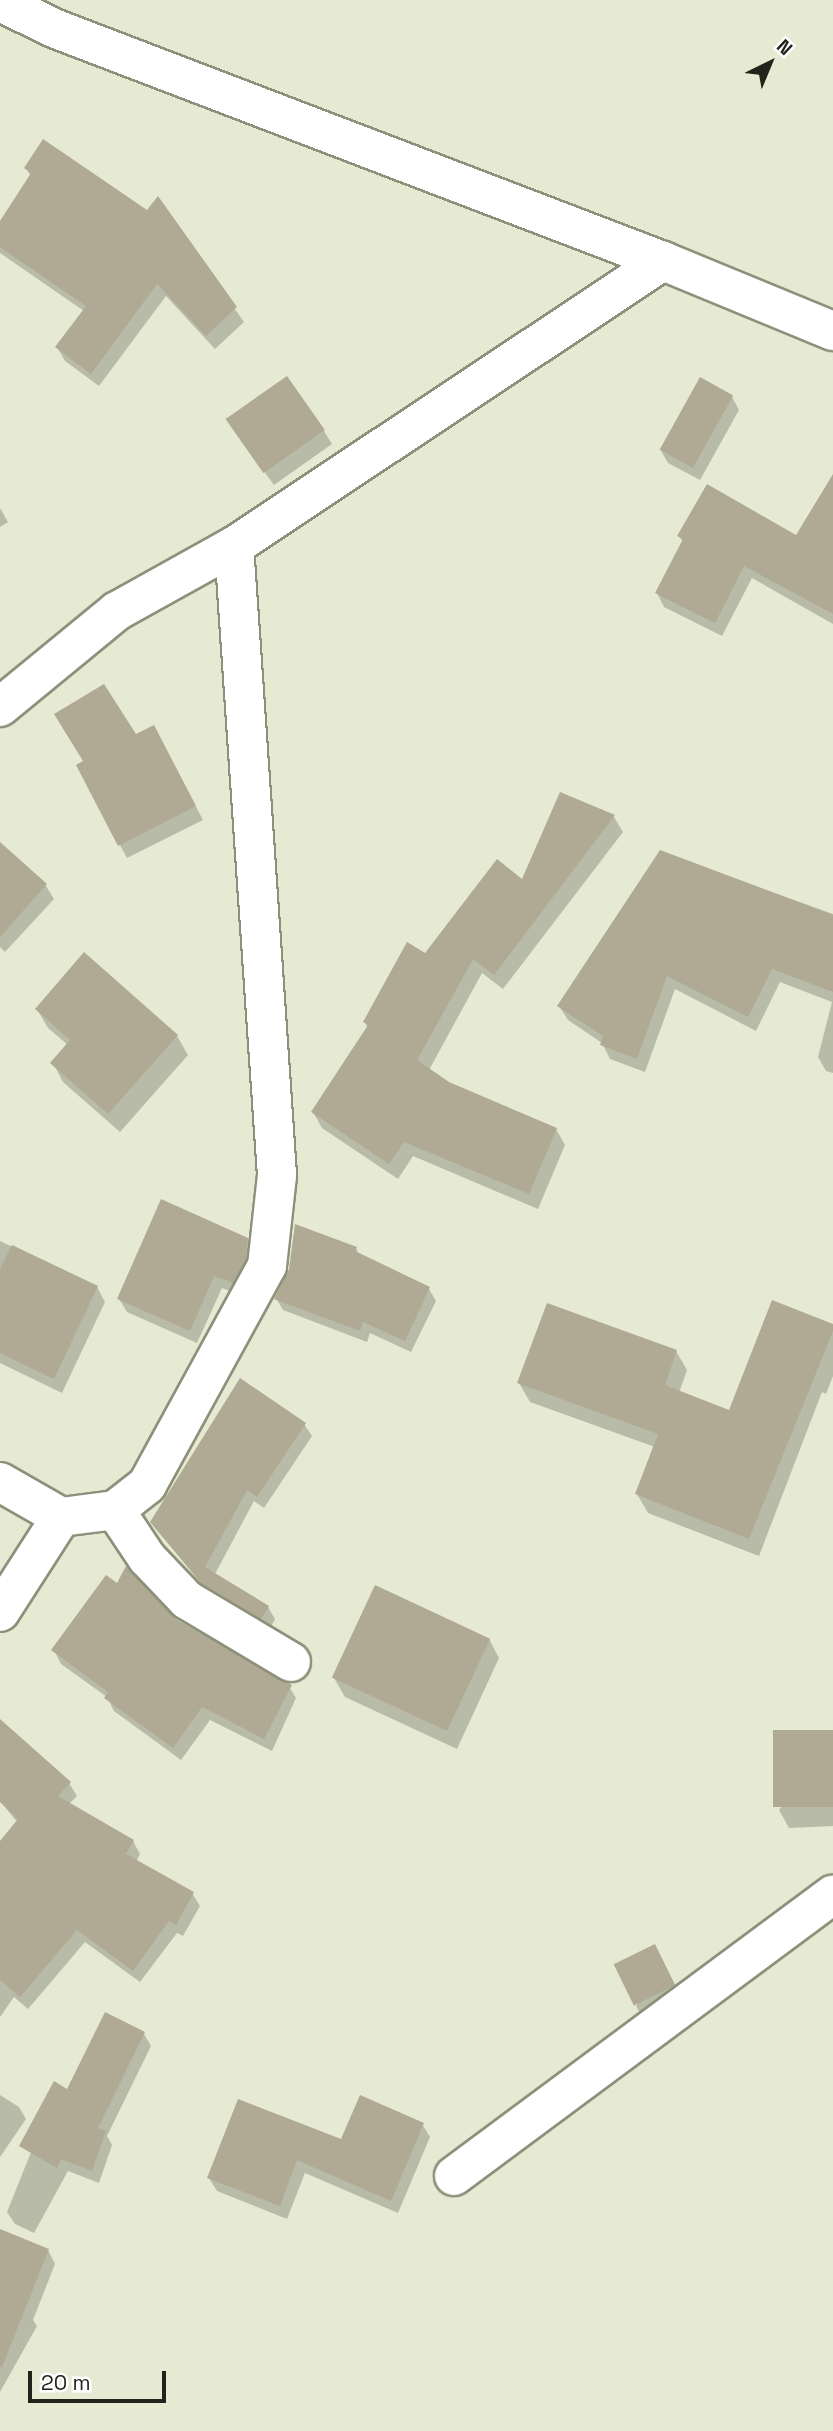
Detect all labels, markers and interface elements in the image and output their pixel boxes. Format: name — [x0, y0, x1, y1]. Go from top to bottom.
north arrow — [735, 28, 805, 98]
text: N — [771, 34, 798, 61]
scale bar — [32, 2358, 170, 2402]
text: 20 m — [41, 2369, 91, 2396]

